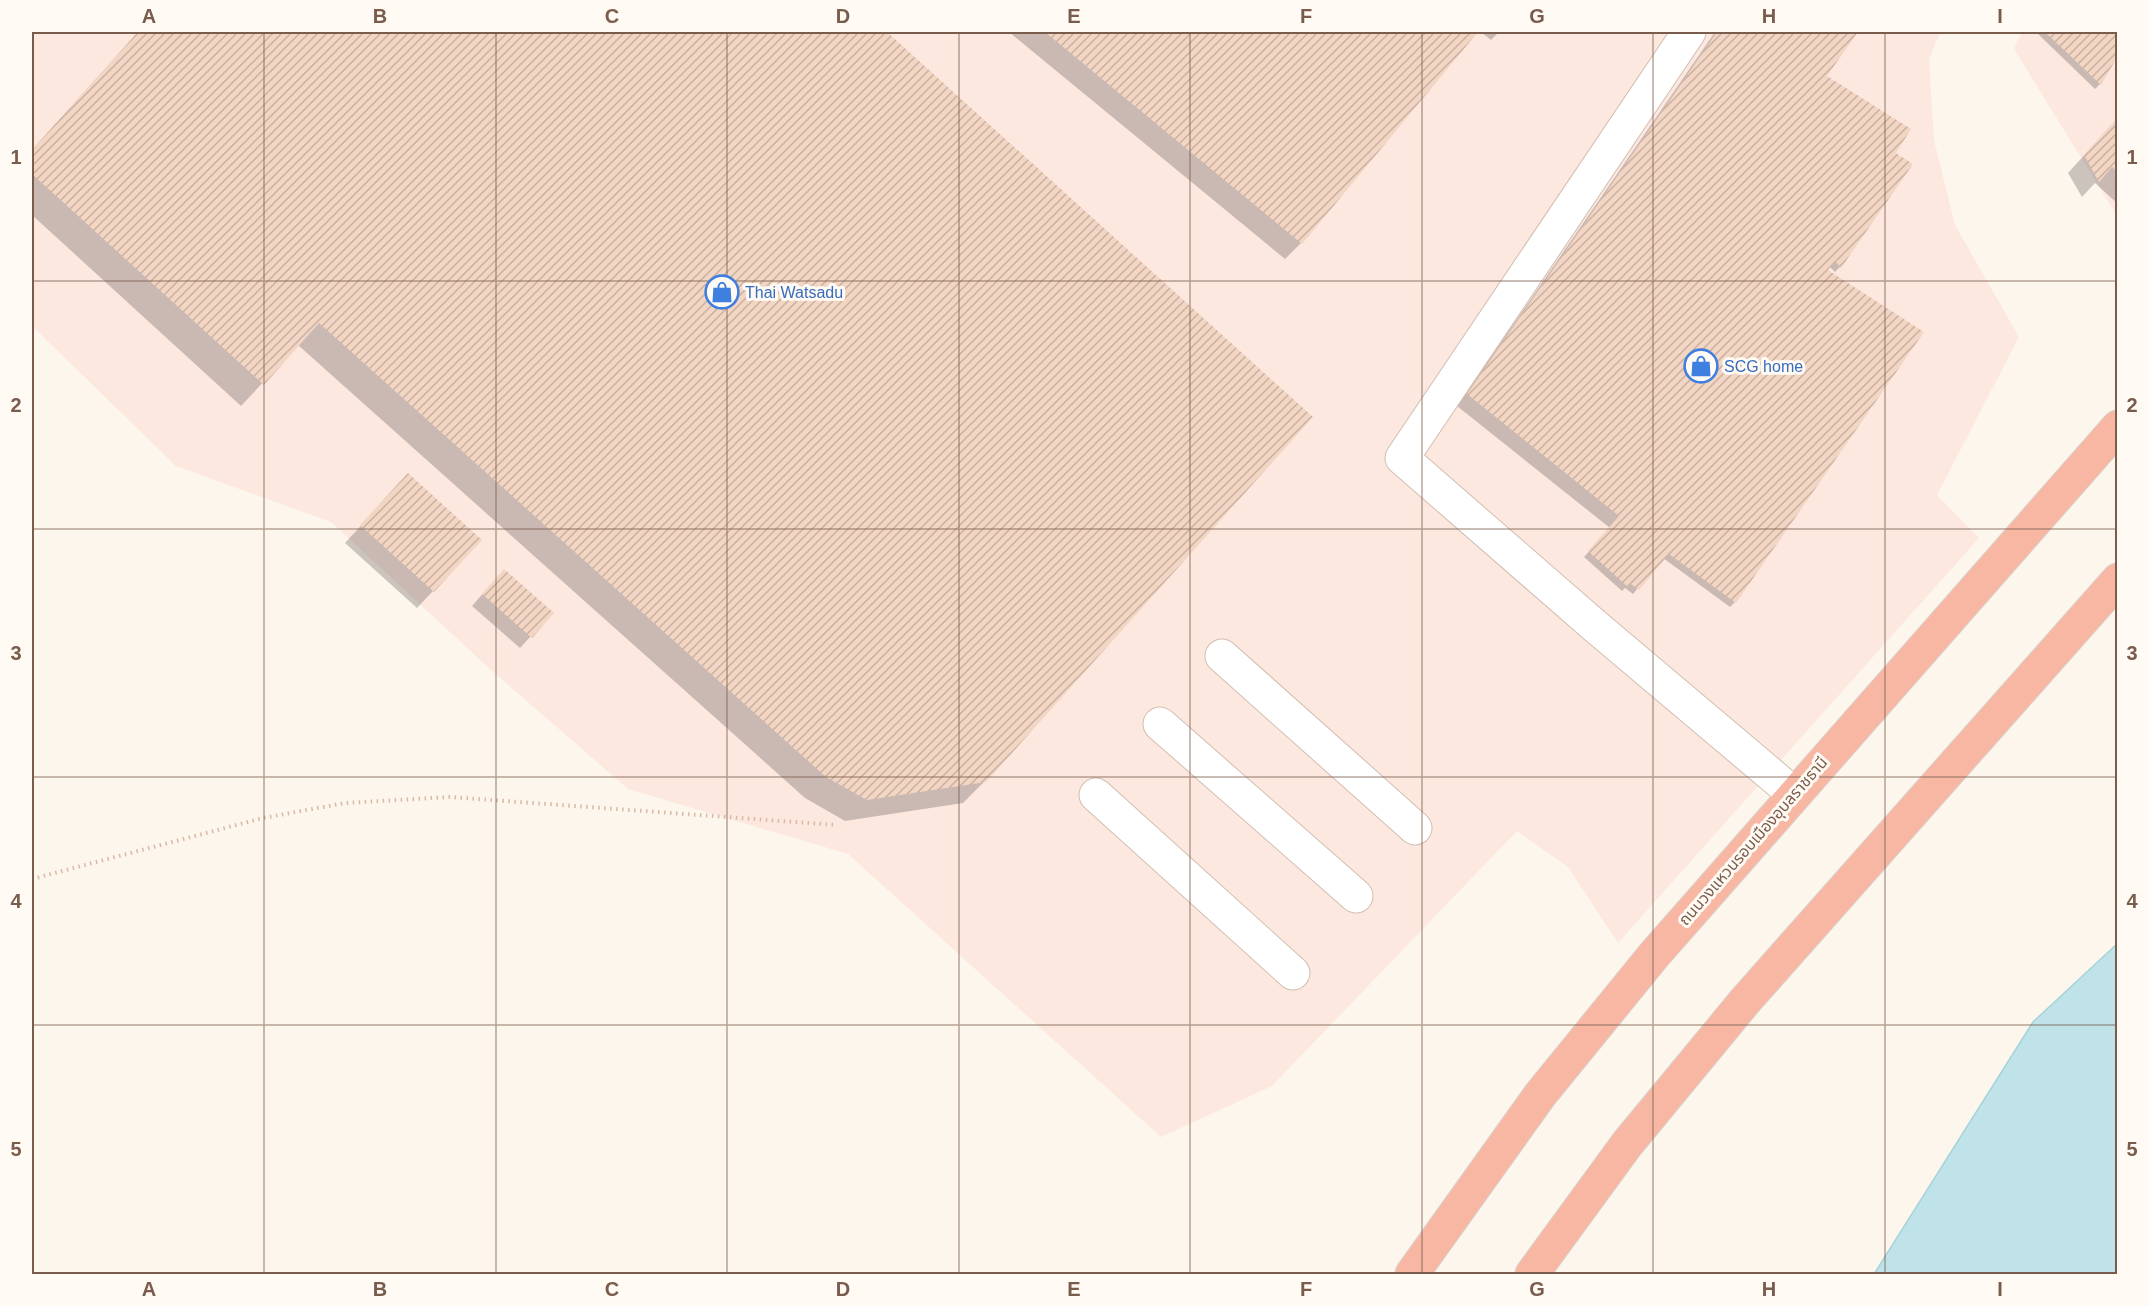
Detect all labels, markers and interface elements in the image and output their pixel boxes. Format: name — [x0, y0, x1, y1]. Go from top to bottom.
text: A — [142, 5, 156, 27]
text: B — [373, 5, 387, 27]
text: C — [605, 5, 619, 27]
text: D — [836, 5, 850, 27]
text: E — [1067, 5, 1081, 27]
text: F — [1300, 5, 1312, 27]
text: G — [1529, 5, 1545, 27]
text: H — [1762, 5, 1776, 27]
text: I — [1997, 5, 2003, 27]
text: 1 — [10, 146, 22, 168]
text: 1 — [2126, 146, 2138, 168]
shop icon: Thai Watsadu — [704, 274, 740, 310]
place label: Thai Watsadu — [745, 284, 843, 301]
shop icon: SCG home — [1683, 348, 1719, 384]
place label: SCG home — [1724, 358, 1803, 375]
text: 2 — [10, 394, 22, 416]
text: 2 — [2126, 394, 2138, 416]
text: 3 — [10, 642, 22, 664]
text: 3 — [2126, 642, 2138, 664]
street label: ถนนวงแหวนรอบเมืองอุบลราชธานี — [1675, 754, 1831, 929]
text: 4 — [10, 890, 22, 912]
text: 4 — [2126, 890, 2138, 912]
text: 5 — [10, 1138, 22, 1160]
text: 5 — [2126, 1138, 2138, 1160]
text: A — [142, 1278, 156, 1300]
text: B — [373, 1278, 387, 1300]
text: C — [605, 1278, 619, 1300]
text: D — [836, 1278, 850, 1300]
text: E — [1067, 1278, 1081, 1300]
text: F — [1300, 1278, 1312, 1300]
text: G — [1529, 1278, 1545, 1300]
text: H — [1762, 1278, 1776, 1300]
text: I — [1997, 1278, 2003, 1300]

